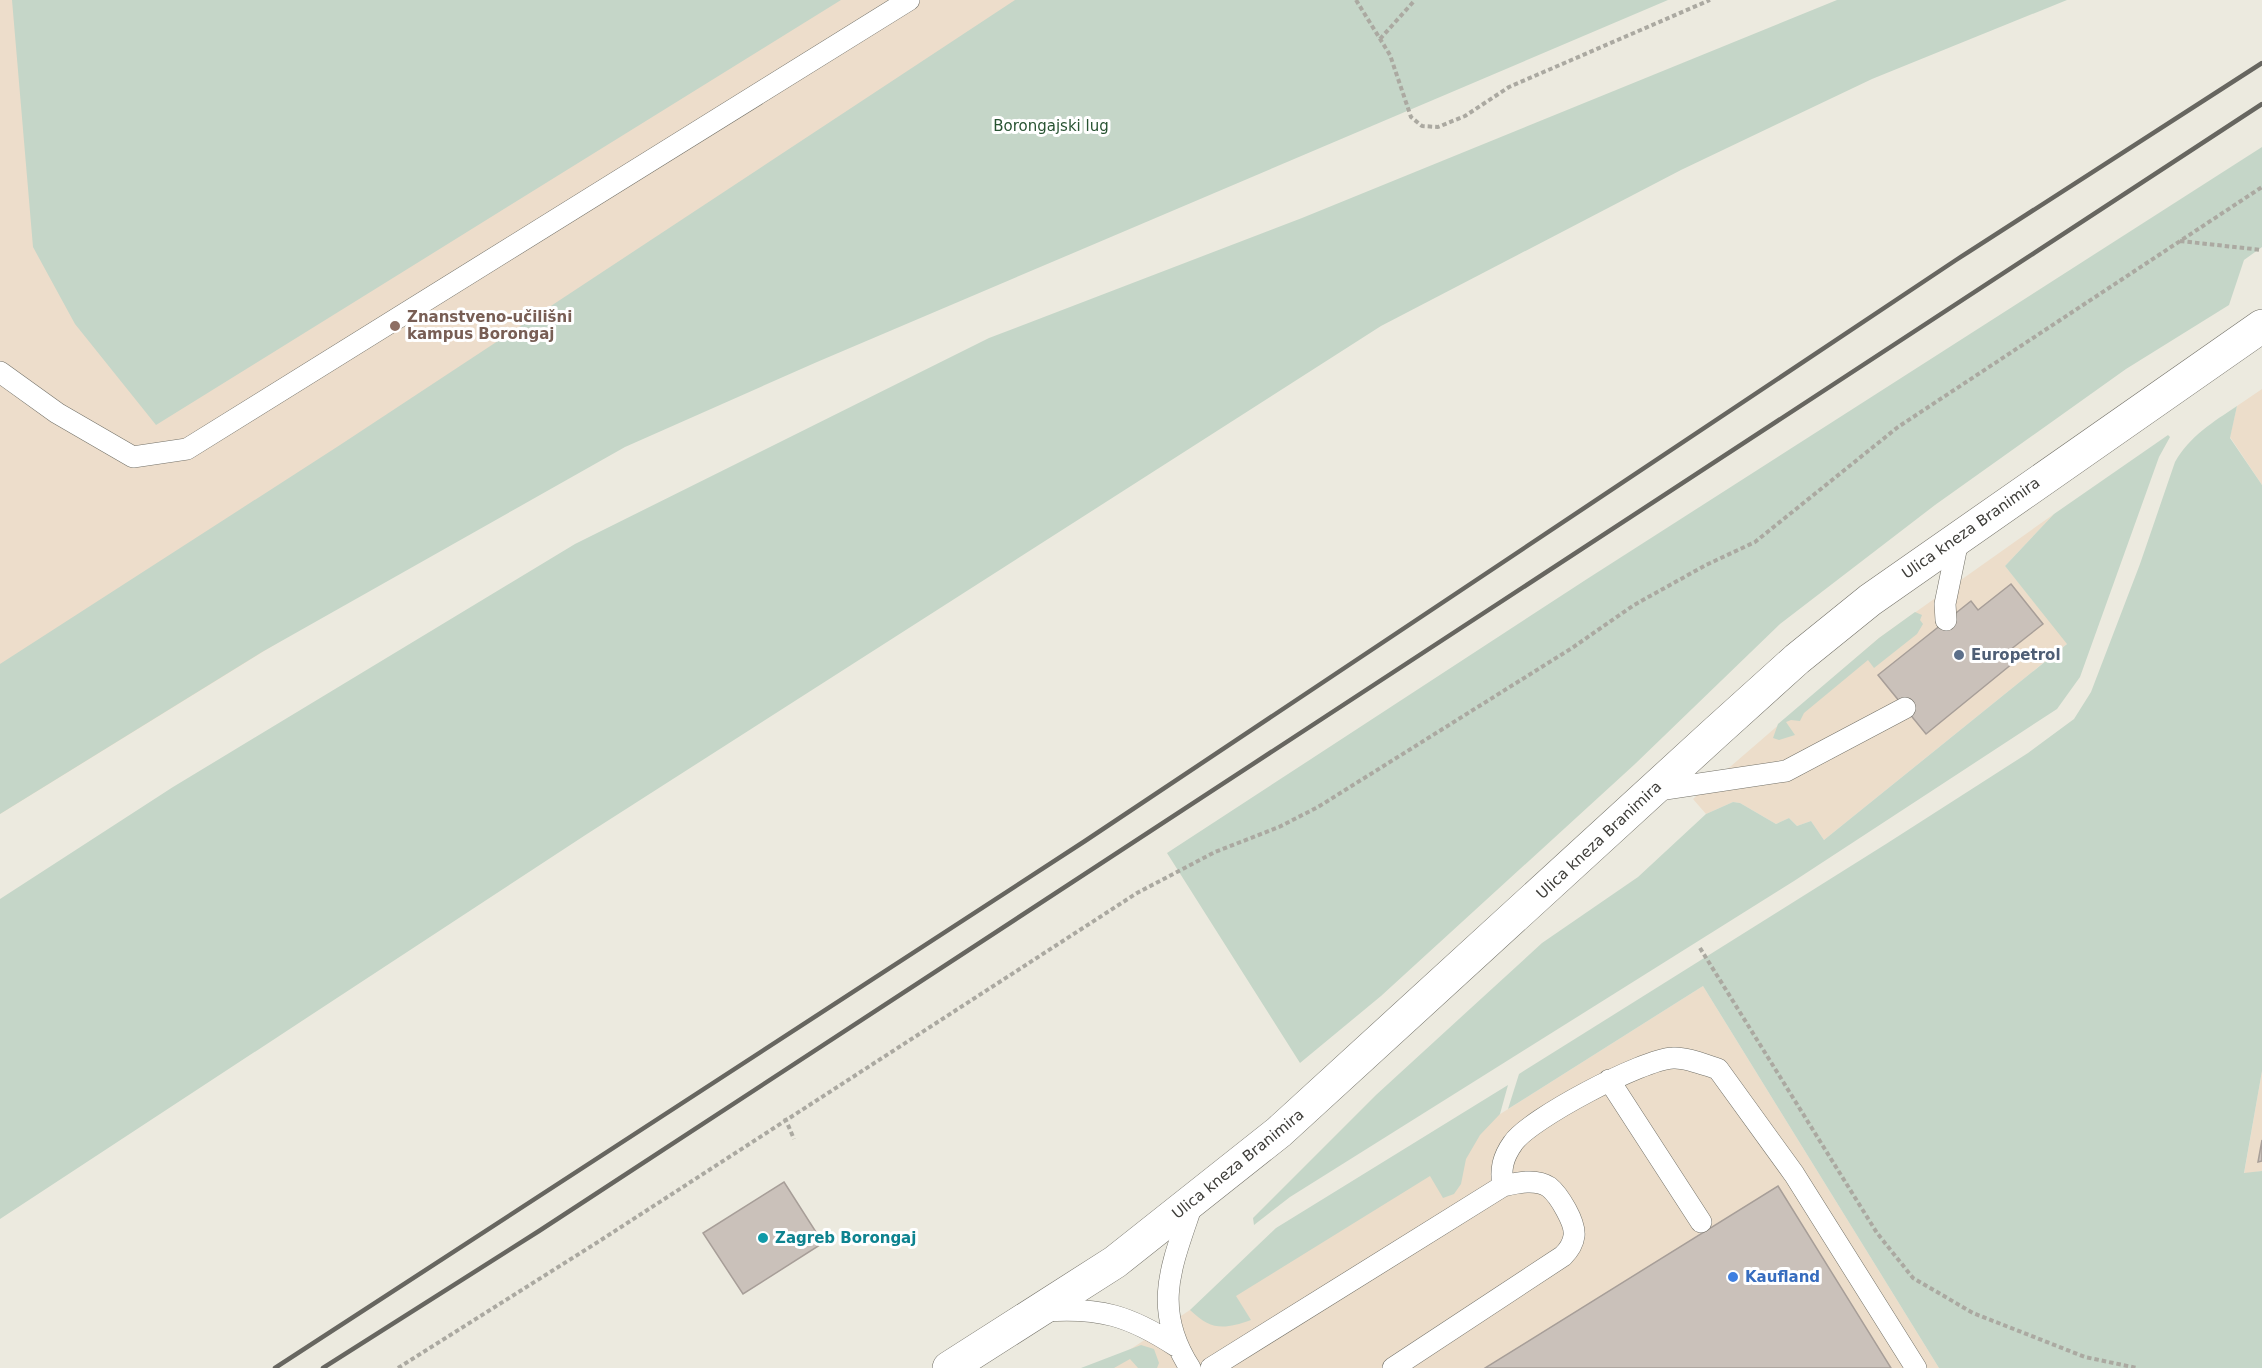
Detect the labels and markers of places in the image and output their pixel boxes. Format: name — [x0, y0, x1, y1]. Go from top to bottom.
place label: Znanstveno-učilišni kampus Borongaj — [407, 308, 572, 343]
marker: Znanstveno-učilišni kampus Borongaj — [388, 319, 402, 333]
place label: Europetrol — [1971, 646, 2061, 664]
marker: Europetrol — [1952, 648, 1966, 662]
place label: Zagreb Borongaj — [775, 1229, 916, 1247]
marker: Zagreb Borongaj — [756, 1231, 770, 1245]
place label: Kaufland — [1745, 1268, 1820, 1286]
marker: Kaufland — [1726, 1270, 1740, 1284]

